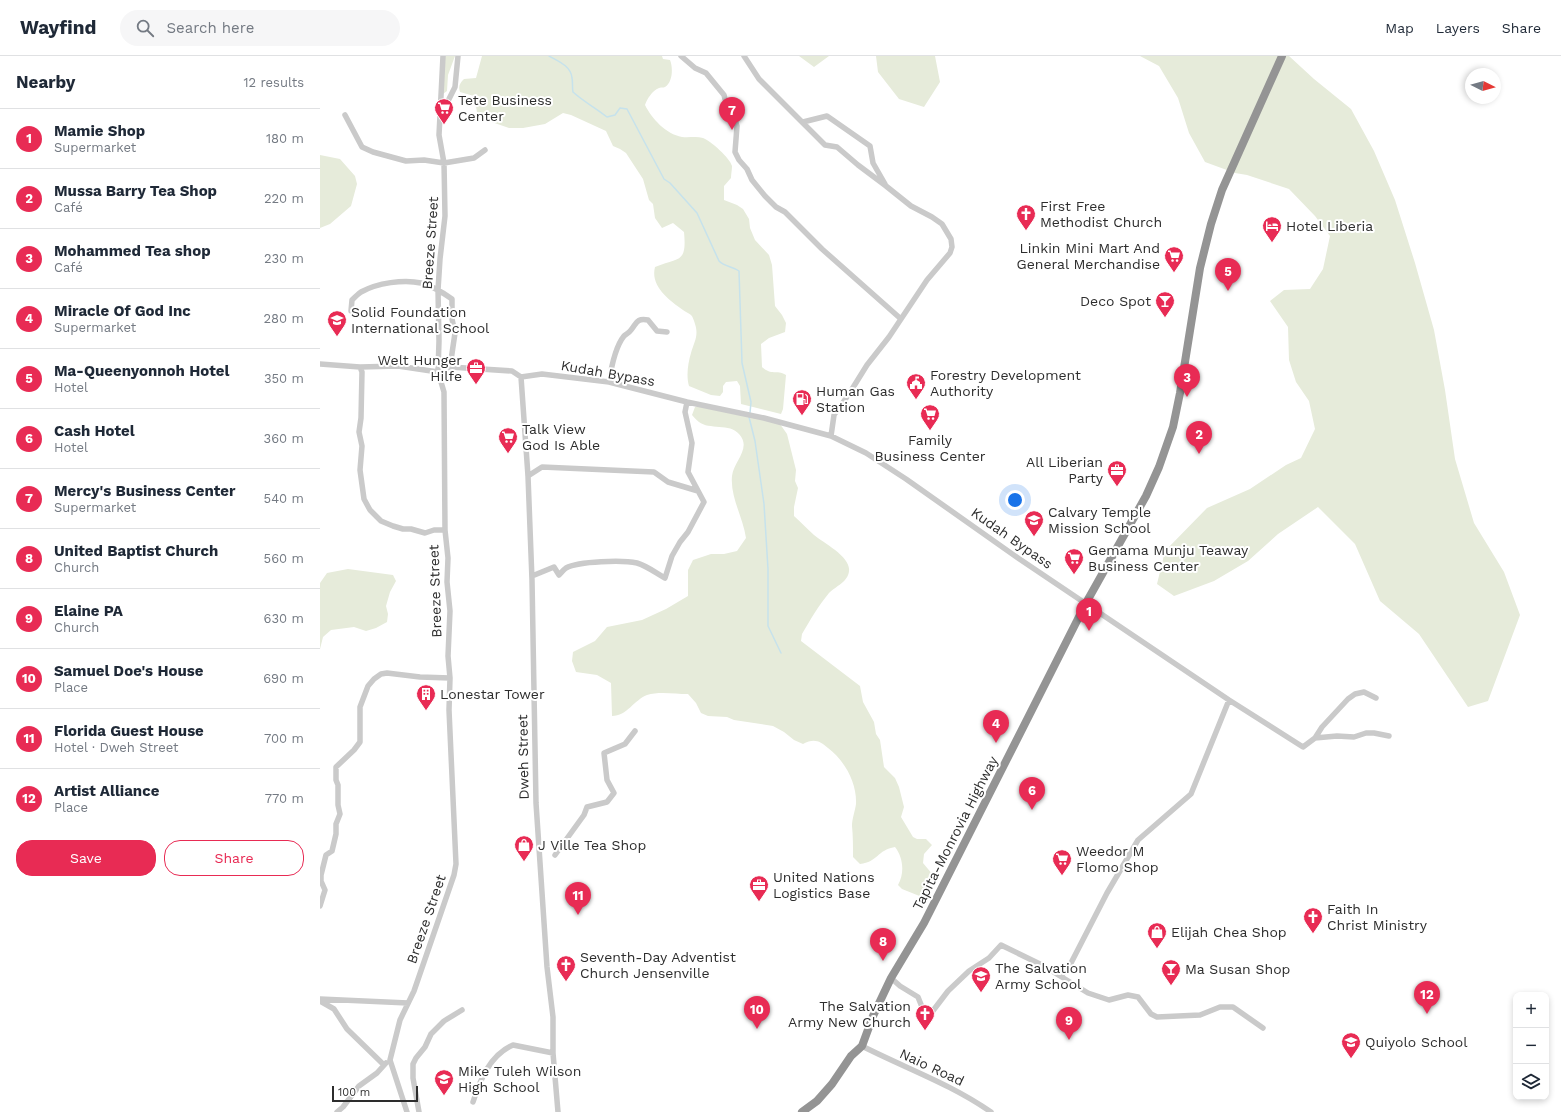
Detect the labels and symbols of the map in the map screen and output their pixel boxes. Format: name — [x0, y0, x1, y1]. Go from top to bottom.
north arrow — [1465, 68, 1501, 104]
place label: Tete Business Center — [458, 92, 552, 124]
supermarket icon: Tete Business Center — [433, 97, 455, 125]
pin: 7 — [719, 97, 745, 130]
street label: Breeze Street — [419, 196, 441, 290]
place label: First Free Methodist Church — [1040, 198, 1162, 230]
church icon: First Free Methodist Church — [1015, 203, 1037, 231]
hotel icon: Hotel Liberia — [1261, 215, 1283, 243]
place label: Hotel Liberia — [1286, 218, 1373, 234]
place label: Linkin Mini Mart And General Merchandise — [1017, 240, 1160, 272]
supermarket icon: Linkin Mini Mart And General Merchandise — [1163, 245, 1185, 273]
pin: 5 — [1215, 258, 1241, 291]
bar icon: Deco Spot — [1154, 290, 1176, 318]
place label: Deco Spot — [1080, 293, 1151, 309]
place label: Solid Foundation International School — [351, 304, 490, 336]
school or university icon: Solid Foundation International School — [326, 309, 348, 337]
place label: Welt Hunger Hilfe — [378, 352, 462, 384]
office icon: Welt Hunger Hilfe — [465, 357, 487, 385]
street label: Kudah Bypass — [560, 357, 656, 389]
pin: 3 — [1174, 364, 1200, 397]
place label: Forestry Development Authority — [930, 367, 1081, 399]
public building icon: Forestry Development Authority — [905, 372, 927, 400]
place label: Human Gas Station — [816, 383, 895, 415]
fuel station icon: Human Gas Station — [791, 388, 813, 416]
supermarket icon: Family Business Center — [919, 403, 941, 431]
place label: Talk View God Is Able — [522, 421, 600, 453]
pin: 2 — [1186, 421, 1212, 454]
supermarket icon: Talk View God Is Able — [497, 426, 519, 454]
place label: Family Business Center — [874, 432, 986, 464]
place label: All Liberian Party — [1026, 454, 1104, 486]
office icon: All Liberian Party — [1106, 459, 1128, 487]
your location — [1005, 490, 1025, 510]
street label: Kudah Bypass — [968, 504, 1056, 572]
place label: Calvary Temple Mission School — [1048, 504, 1151, 536]
school or university icon: Calvary Temple Mission School — [1023, 509, 1045, 537]
place label: Gemama Munju Teaway Business Center — [1088, 542, 1249, 574]
street label: Breeze Street — [425, 544, 445, 638]
supermarket icon: Gemama Munju Teaway Business Center — [1063, 547, 1085, 575]
pin: 1 — [1076, 598, 1102, 631]
building icon: Lonestar Tower — [415, 683, 437, 711]
place label: Lonestar Tower — [440, 686, 545, 702]
pin: 4 — [983, 710, 1009, 743]
street label: Dweh Street — [514, 714, 532, 800]
street label: Tapita-Monrovia Highway — [909, 753, 1001, 913]
pin: 6 — [1019, 777, 1045, 810]
shop icon: J Ville Tea Shop — [513, 834, 535, 862]
place label: J Ville Tea Shop — [538, 837, 646, 853]
place label: Weedor M Flomo Shop — [1076, 843, 1159, 875]
supermarket icon: Weedor M Flomo Shop — [1051, 848, 1073, 876]
place label: United Nations Logistics Base — [773, 869, 875, 901]
street label: Breeze Street — [403, 872, 449, 966]
office icon: United Nations Logistics Base — [748, 874, 770, 902]
pin: 11 — [565, 882, 591, 915]
place label: Faith In Christ Ministry — [1327, 901, 1428, 933]
church icon: Faith In Christ Ministry — [1302, 906, 1324, 934]
shop icon: Elijah Chea Shop — [1146, 921, 1168, 949]
place label: Elijah Chea Shop — [1171, 924, 1287, 940]
pin: 8 — [870, 928, 896, 961]
place label: Seventh-Day Adventist Church Jensenville — [580, 949, 736, 981]
church icon: Seventh-Day Adventist Church Jensenville — [555, 954, 577, 982]
bar icon: Ma Susan Shop — [1160, 958, 1182, 986]
place label: The Salvation Army School — [995, 960, 1087, 992]
place label: Ma Susan Shop — [1185, 961, 1290, 977]
school or university icon: The Salvation Army School — [970, 965, 992, 993]
pin: 12 — [1414, 981, 1440, 1014]
pin: 10 — [744, 996, 770, 1029]
place label: The Salvation Army New Church — [788, 998, 911, 1030]
church icon: The Salvation Army New Church — [914, 1003, 936, 1031]
pin: 9 — [1056, 1007, 1082, 1040]
school or university icon: Quiyolo School — [1340, 1031, 1362, 1059]
place label: Quiyolo School — [1365, 1034, 1468, 1050]
street label: Naio Road — [897, 1045, 967, 1089]
place label: Mike Tuleh Wilson High School — [458, 1063, 581, 1095]
school or university icon: Mike Tuleh Wilson High School — [433, 1068, 455, 1096]
scale bar — [332, 1084, 418, 1103]

